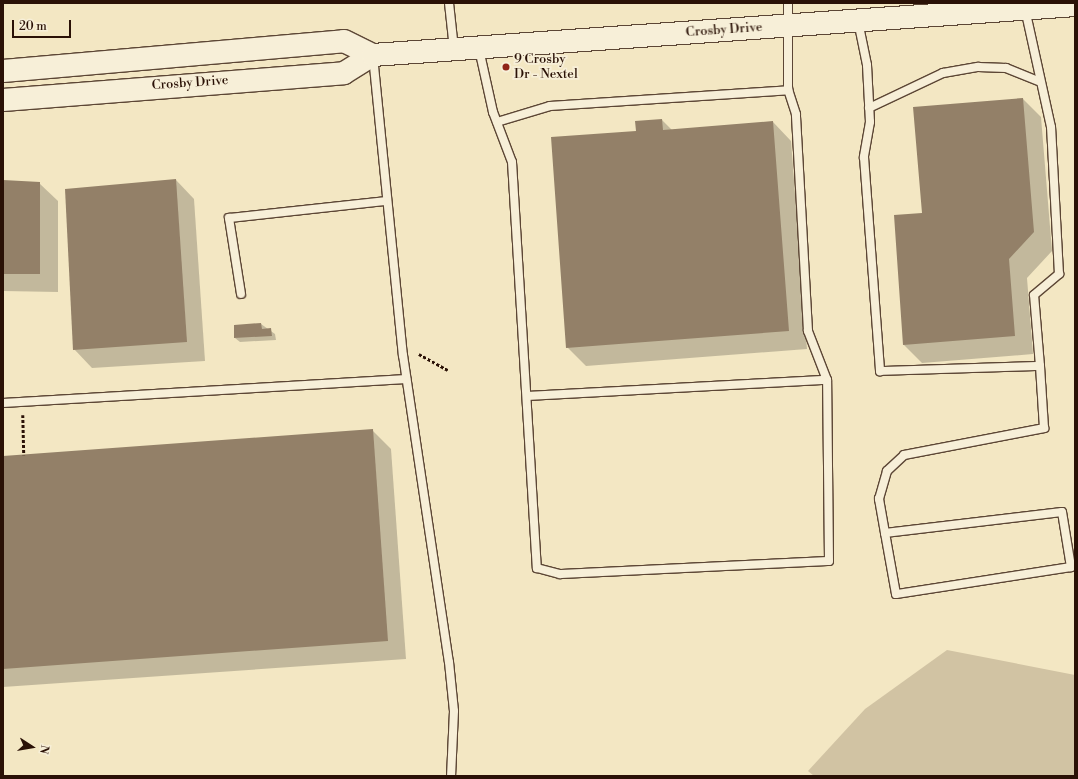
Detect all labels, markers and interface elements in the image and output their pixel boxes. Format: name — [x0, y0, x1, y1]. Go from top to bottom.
scale bar — [14, 12, 73, 38]
text: 20 m — [19, 19, 47, 34]
street label: Crosby Drive — [685, 20, 763, 40]
place label: 9 Crosby Dr - Nextel — [514, 52, 578, 83]
marker: 9 Crosby Dr - Nextel — [501, 62, 511, 72]
street label: Crosby Drive — [151, 73, 229, 93]
north arrow — [12, 727, 52, 767]
text: N — [36, 744, 51, 755]

